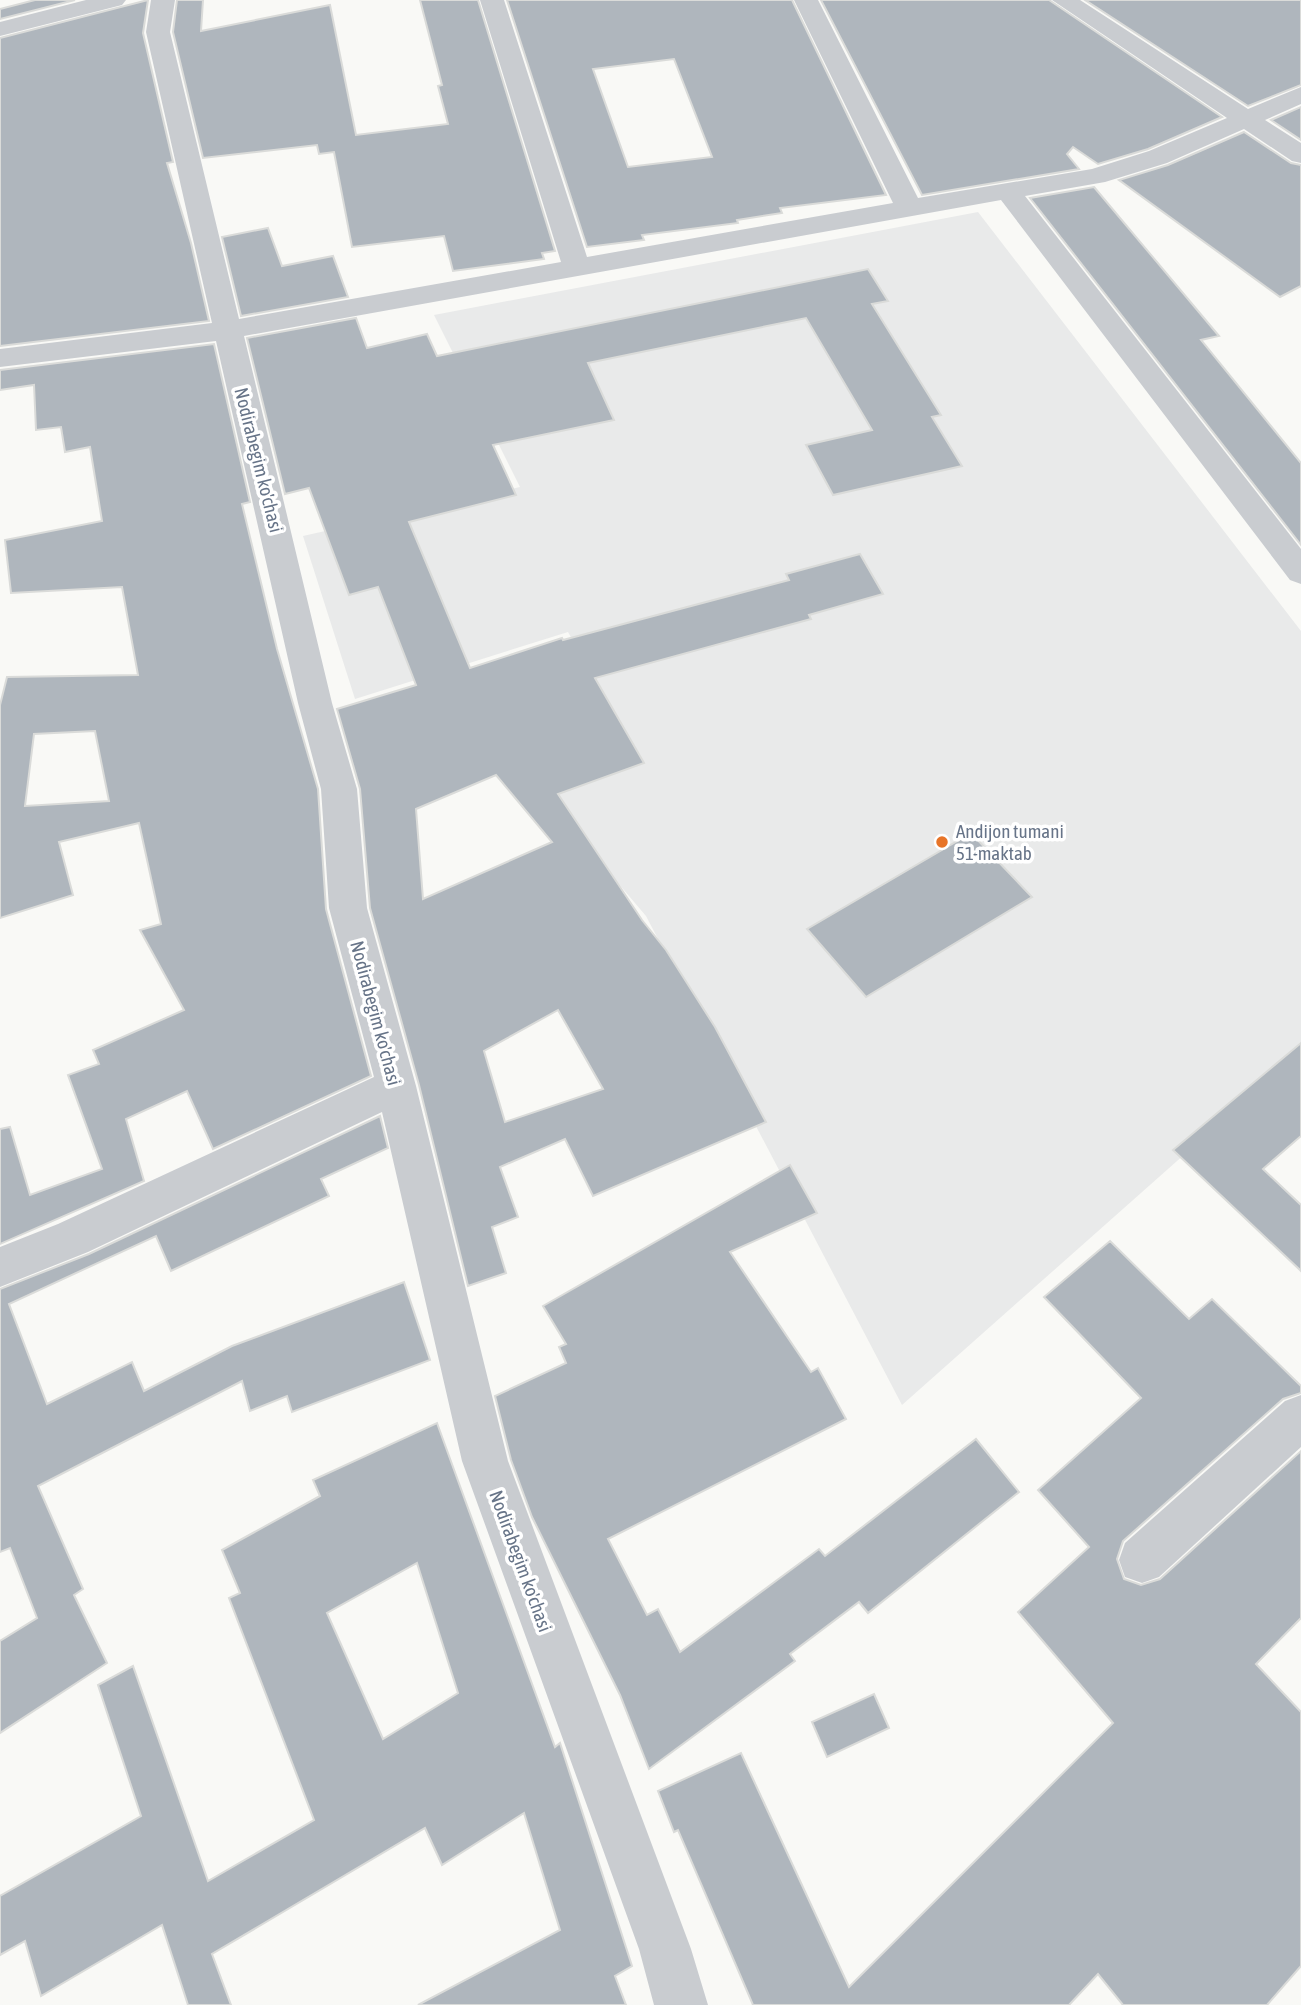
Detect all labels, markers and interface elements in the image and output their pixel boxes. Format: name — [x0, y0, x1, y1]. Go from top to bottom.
street label: Nodirabegim ko'chasi — [230, 385, 288, 535]
place label: Andijon tumani 51-maktab — [956, 820, 1064, 864]
marker: Andijon tumani 51-maktab — [934, 834, 950, 850]
street label: Nodirabegim ko'chasi — [346, 938, 406, 1088]
street label: Nodirabegim ko'chasi — [485, 1487, 557, 1635]

